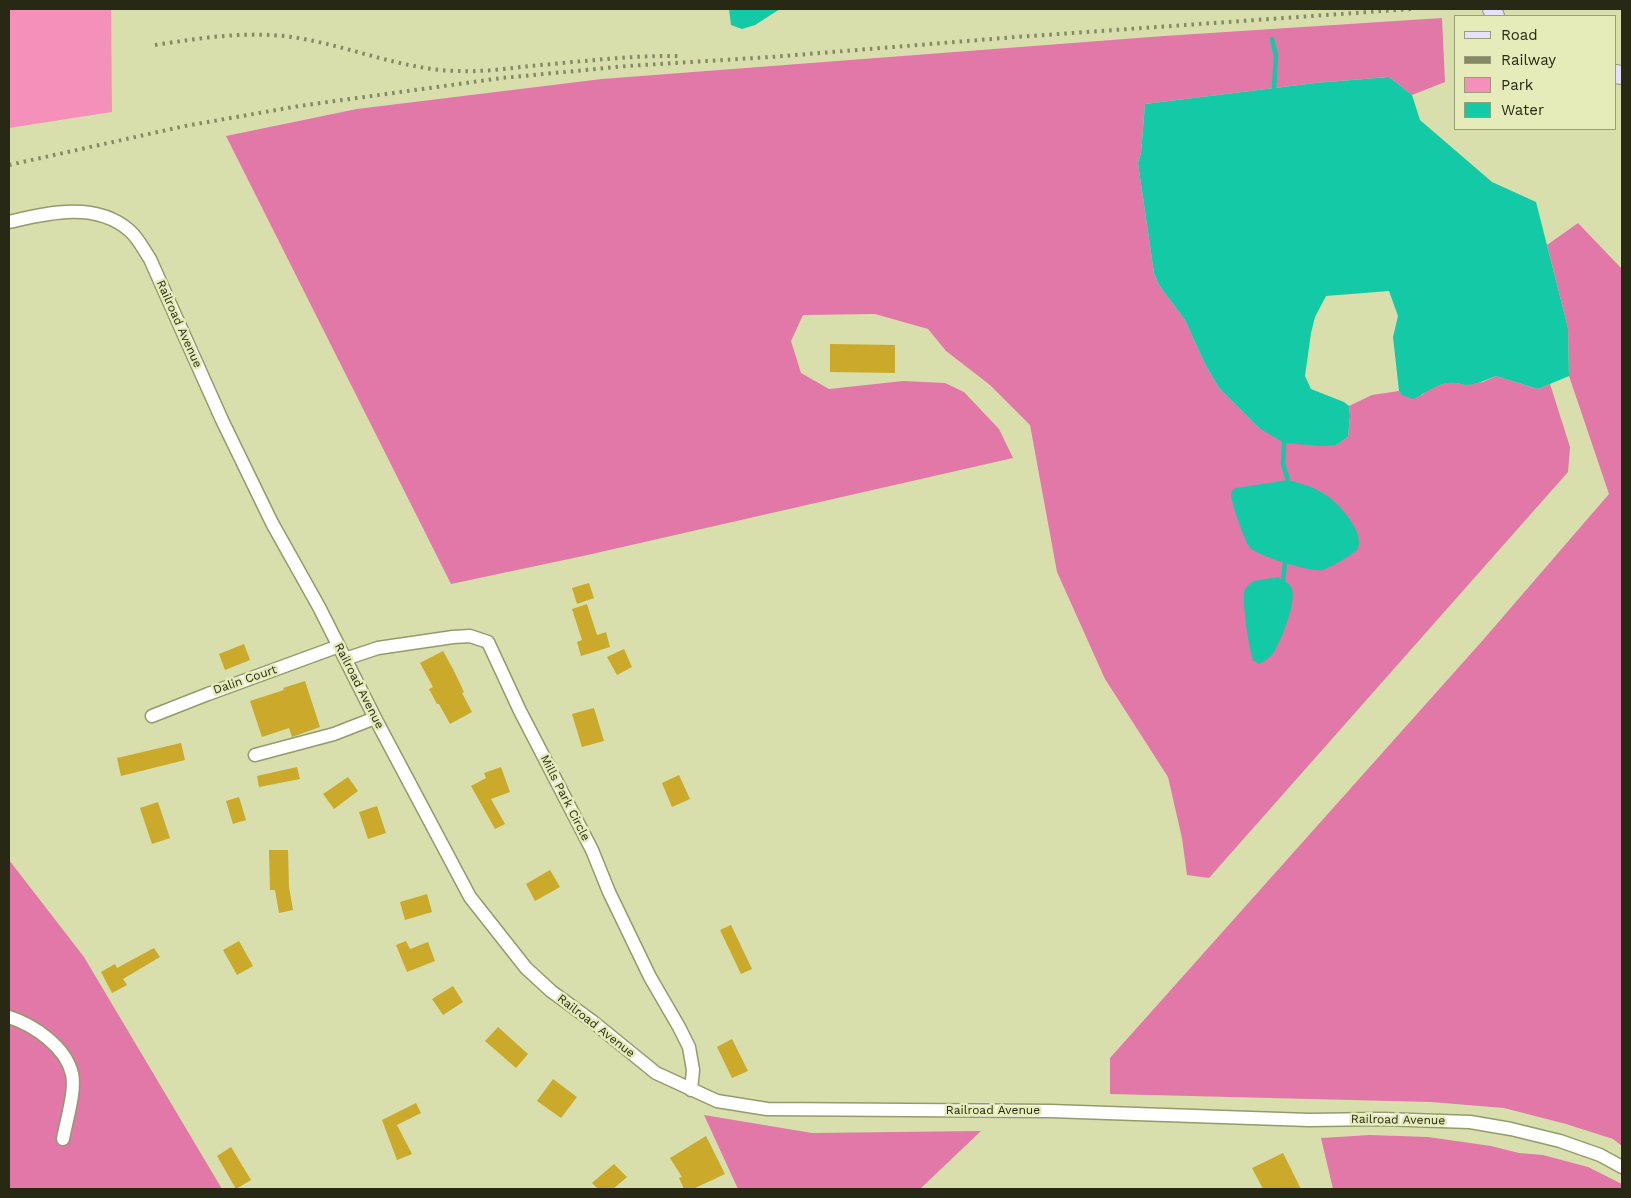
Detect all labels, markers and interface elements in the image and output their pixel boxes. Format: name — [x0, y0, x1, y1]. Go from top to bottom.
legend — [1454, 15, 1616, 130]
text: Road — [1501, 26, 1538, 44]
text: Railway — [1501, 51, 1556, 69]
text: Park — [1501, 76, 1533, 94]
text: Water — [1501, 101, 1544, 119]
street label: Railroad Avenue — [153, 278, 205, 370]
street label: Railroad Avenue — [331, 641, 387, 731]
street label: Dalin Court — [211, 662, 279, 698]
street label: Mills Park Circle — [537, 753, 593, 843]
street label: Railroad Avenue — [554, 991, 638, 1061]
street label: Railroad Avenue — [946, 1103, 1040, 1117]
street label: Railroad Avenue — [1351, 1112, 1445, 1128]

